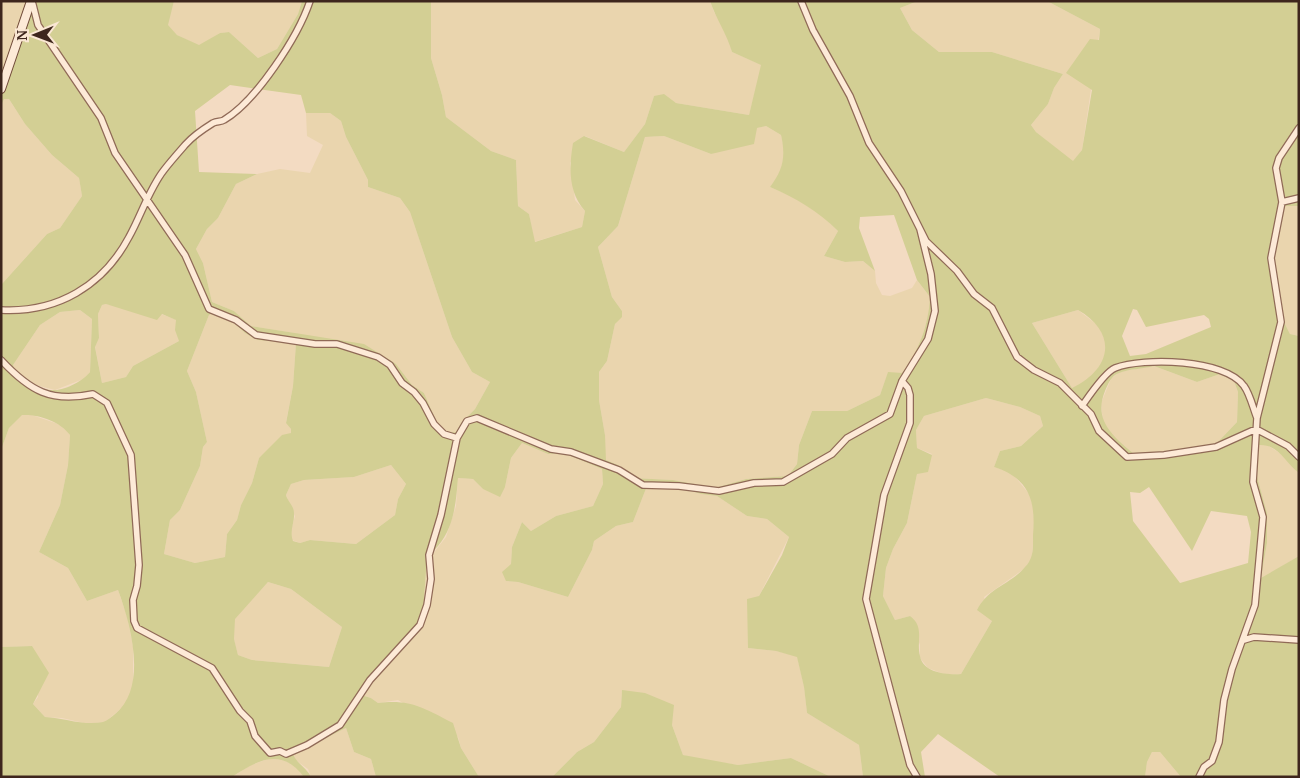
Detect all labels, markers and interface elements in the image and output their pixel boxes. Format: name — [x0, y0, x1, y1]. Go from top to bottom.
north arrow — [10, 10, 60, 60]
text: N — [12, 29, 31, 41]

